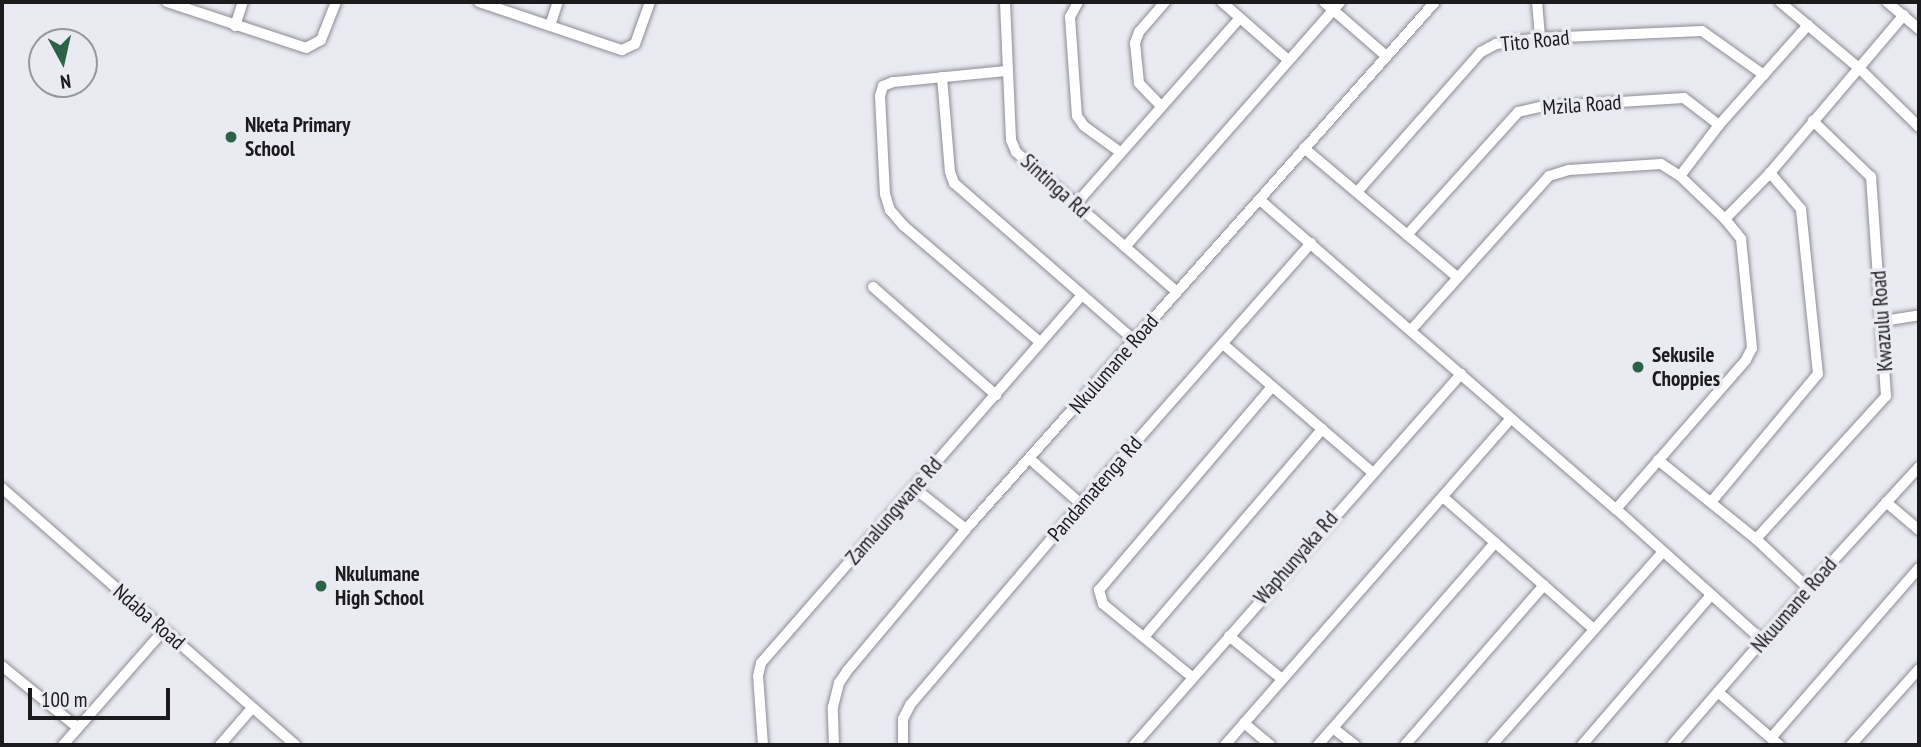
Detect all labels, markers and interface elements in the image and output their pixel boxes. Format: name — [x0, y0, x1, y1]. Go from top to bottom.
street label: Tito Road — [1499, 25, 1571, 57]
north arrow — [28, 28, 98, 98]
text: N — [59, 69, 72, 94]
street label: Mzila Road — [1542, 90, 1622, 120]
place label: Nketa Primary School — [245, 112, 350, 162]
marker: Nketa Primary School — [223, 129, 239, 145]
street label: Sintinga Rd — [1016, 149, 1094, 223]
street label: Kwazulu Road — [1866, 270, 1898, 372]
street label: Nkulumane Road — [1064, 309, 1164, 419]
place label: Sekusile Choppies — [1652, 342, 1720, 392]
marker: Sekusile Choppies — [1630, 359, 1646, 375]
street label: Pandamatenga Rd — [1043, 431, 1147, 547]
street label: Zamalungwane Rd — [841, 452, 947, 570]
street label: Waphunyaka Rd — [1249, 506, 1343, 610]
street label: Nkuumane Road — [1746, 552, 1842, 658]
place label: Nkulumane High School — [335, 561, 424, 611]
marker: Nkulumane High School — [313, 578, 329, 594]
street label: Ndaba Road — [108, 579, 190, 655]
scale bar — [32, 674, 173, 718]
text: 100 m — [41, 686, 87, 713]

